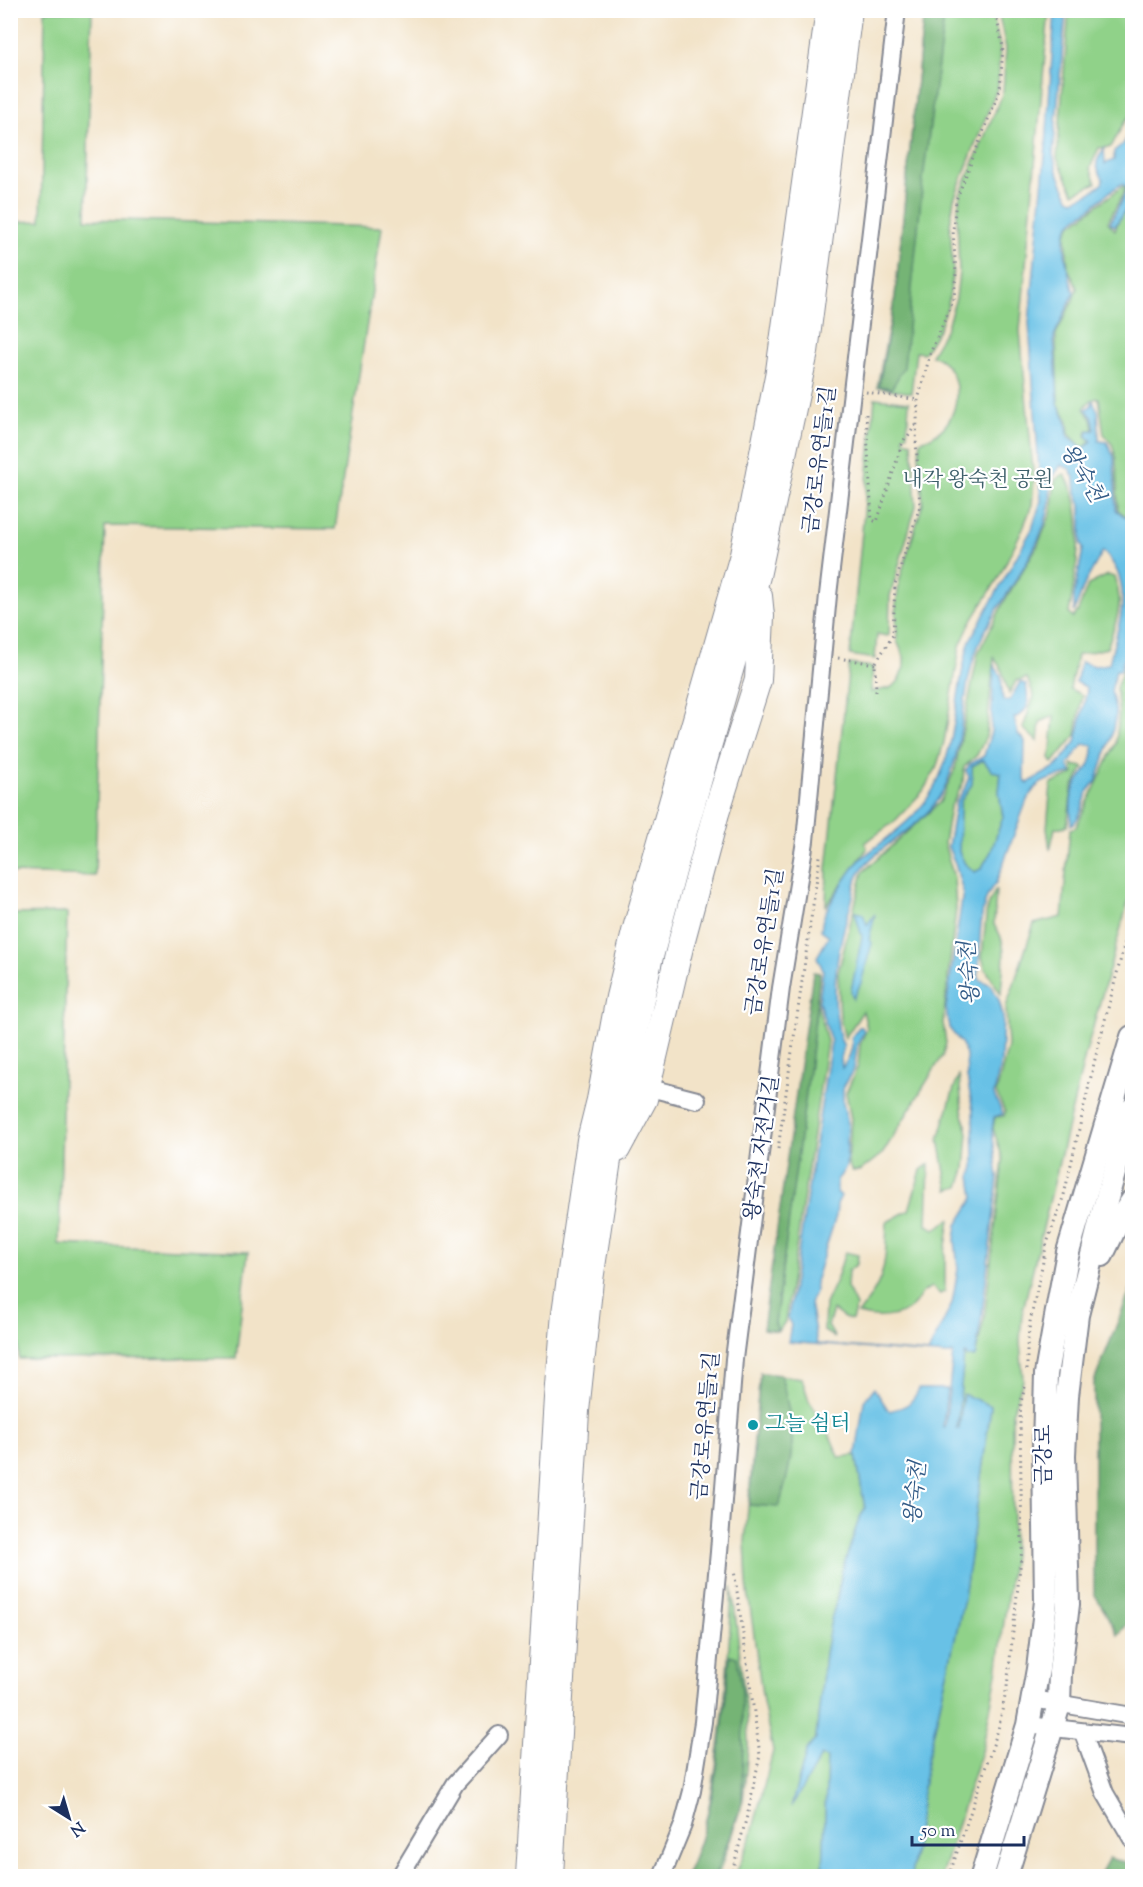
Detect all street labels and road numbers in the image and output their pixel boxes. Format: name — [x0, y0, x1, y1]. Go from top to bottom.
street label: 금강로유연들1길 — [797, 384, 845, 536]
street label: 금강로유연들1길 — [740, 866, 792, 1018]
street label: 왕숙천 자전거길 — [738, 1073, 788, 1223]
street label: 금강로유연들1길 — [686, 1350, 728, 1502]
street label: 금강로 — [1030, 1425, 1060, 1485]

